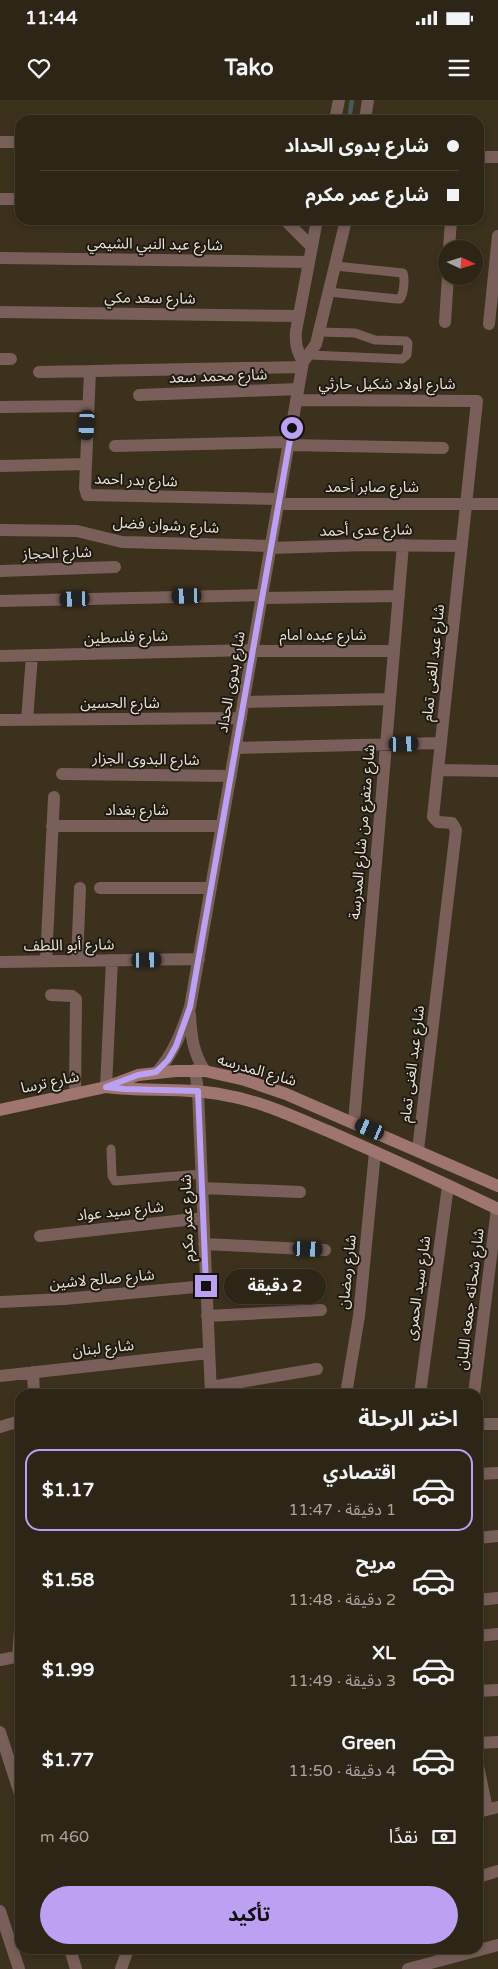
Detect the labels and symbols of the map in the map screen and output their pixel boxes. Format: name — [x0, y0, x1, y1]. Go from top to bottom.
street label: شارع عبد النبي الشيمي — [87, 234, 223, 257]
north arrow — [438, 240, 482, 285]
street label: شارع سعد مكي — [104, 288, 196, 311]
street label: شارع محمد سعد — [168, 365, 268, 390]
street label: شارع اولاد شكيل حارثي — [319, 375, 456, 396]
car — [78, 410, 95, 440]
route start — [281, 417, 303, 439]
street label: شارع بدر احمد — [94, 470, 178, 493]
street label: شارع صابر أحمد — [325, 478, 419, 499]
street label: شارع رشوان فضل — [112, 513, 220, 540]
street label: شارع عدى أحمد — [319, 520, 413, 543]
street label: شارع الحجاز — [21, 543, 92, 566]
car — [171, 588, 202, 604]
car — [59, 591, 90, 607]
street label: شارع عبد الغنى تمام — [418, 603, 451, 723]
street label: شارع عبده امام — [280, 626, 367, 647]
street label: شارع فلسطين — [84, 627, 169, 650]
street label: شارع بدوى الحداد — [213, 630, 252, 735]
street label: شارع الحسين — [80, 694, 160, 715]
car — [388, 736, 419, 752]
street label: شارع متفرع من شارع المدرسة — [345, 744, 382, 920]
street label: شارع البدوى الجزار — [91, 749, 200, 772]
street label: شارع بغداد — [105, 801, 169, 822]
street label: شارع أبو اللطف — [23, 935, 115, 958]
car — [131, 952, 162, 968]
street label: شارع عبد الغنى تمام — [396, 1004, 431, 1124]
street label: شارع المدرسه — [215, 1050, 299, 1093]
street label: شارع ترسا — [19, 1067, 82, 1100]
car — [353, 1116, 386, 1142]
street label: شارع عمر مكرم — [176, 1174, 201, 1262]
street label: شارع سيد عواد — [75, 1197, 165, 1228]
street label: شارع شحاته جمعه اللبان — [452, 1227, 491, 1371]
street label: شارع رمضان — [334, 1234, 363, 1310]
street label: شارع سيد الحمرى — [402, 1234, 437, 1342]
car — [292, 1241, 323, 1257]
street label: شارع صالح لاشين — [49, 1265, 156, 1296]
callout: 2 دقيقة — [224, 1268, 326, 1304]
route end — [195, 1275, 217, 1297]
street label: شارع لبنان — [71, 1336, 135, 1363]

